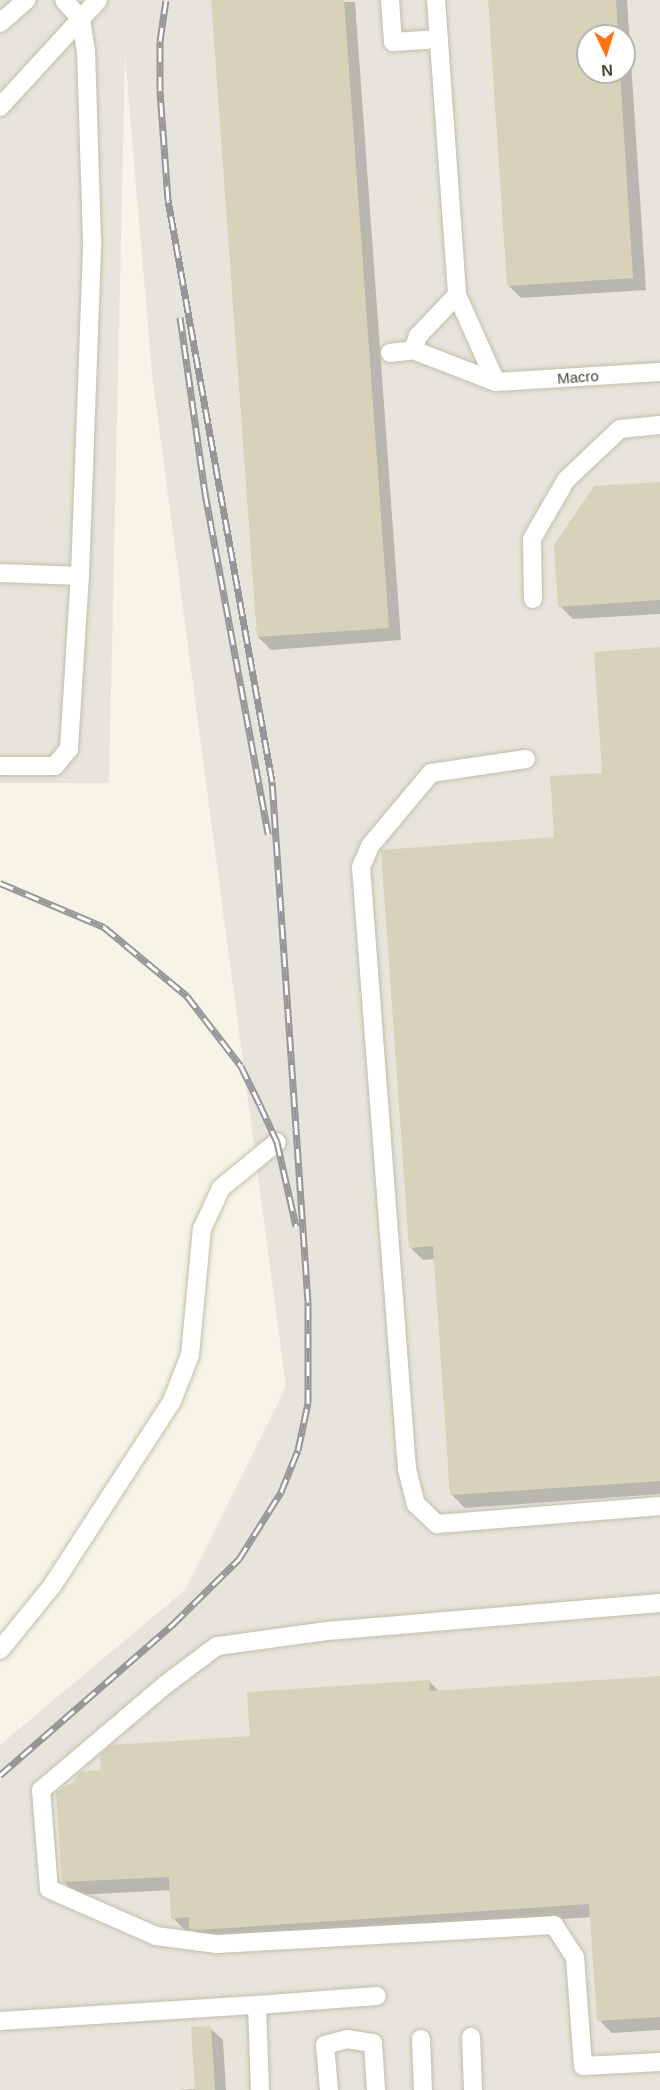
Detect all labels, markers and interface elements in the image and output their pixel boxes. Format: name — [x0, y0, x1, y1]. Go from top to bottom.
north arrow — [576, 24, 636, 84]
text: N — [601, 62, 614, 79]
street label: Macro — [557, 367, 599, 387]

